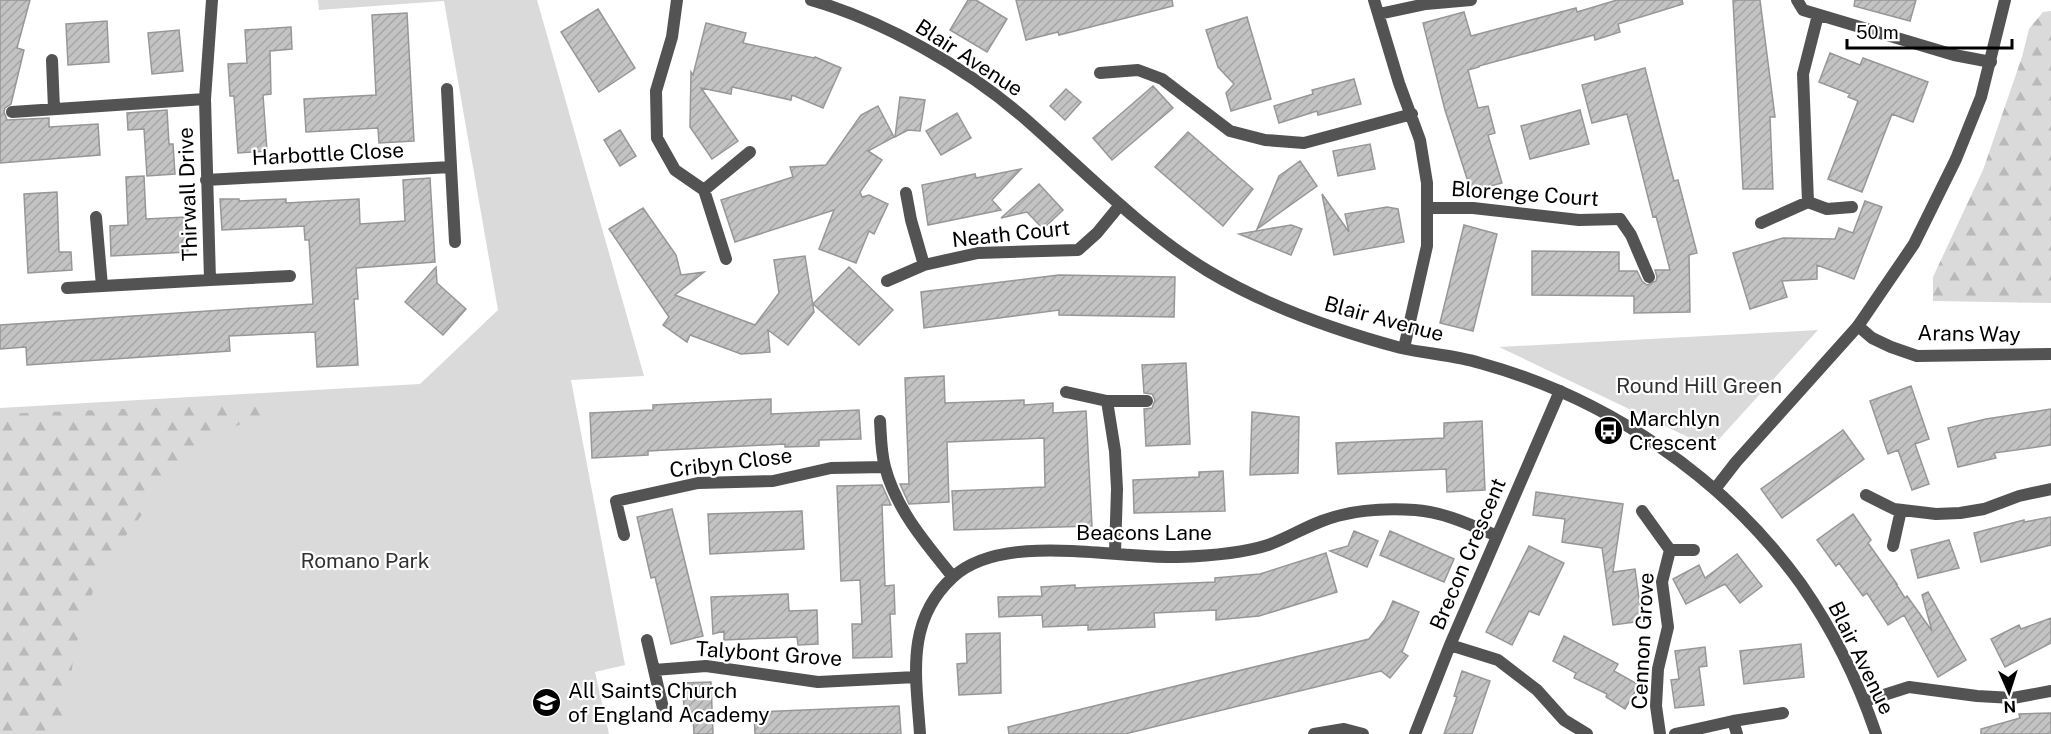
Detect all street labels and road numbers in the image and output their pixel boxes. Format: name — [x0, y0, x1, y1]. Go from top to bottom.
street label: Blair Avenue — [911, 14, 1028, 101]
street label: Thirwall Drive — [173, 127, 202, 261]
street label: Harbottle Close — [251, 137, 405, 170]
street label: Blorenge Court — [1450, 176, 1600, 211]
street label: Neath Court — [951, 215, 1071, 252]
street label: Blair Avenue — [1322, 291, 1447, 346]
street label: Arans Way — [1917, 320, 2021, 347]
street label: Cribyn Close — [668, 443, 794, 482]
street label: Brecon Crescent — [1424, 474, 1511, 633]
street label: Beacons Lane — [1076, 520, 1212, 545]
street label: Cennon Grove — [1626, 572, 1659, 710]
street label: Blair Avenue — [1823, 597, 1900, 718]
street label: Talybont Grove — [695, 636, 843, 671]

